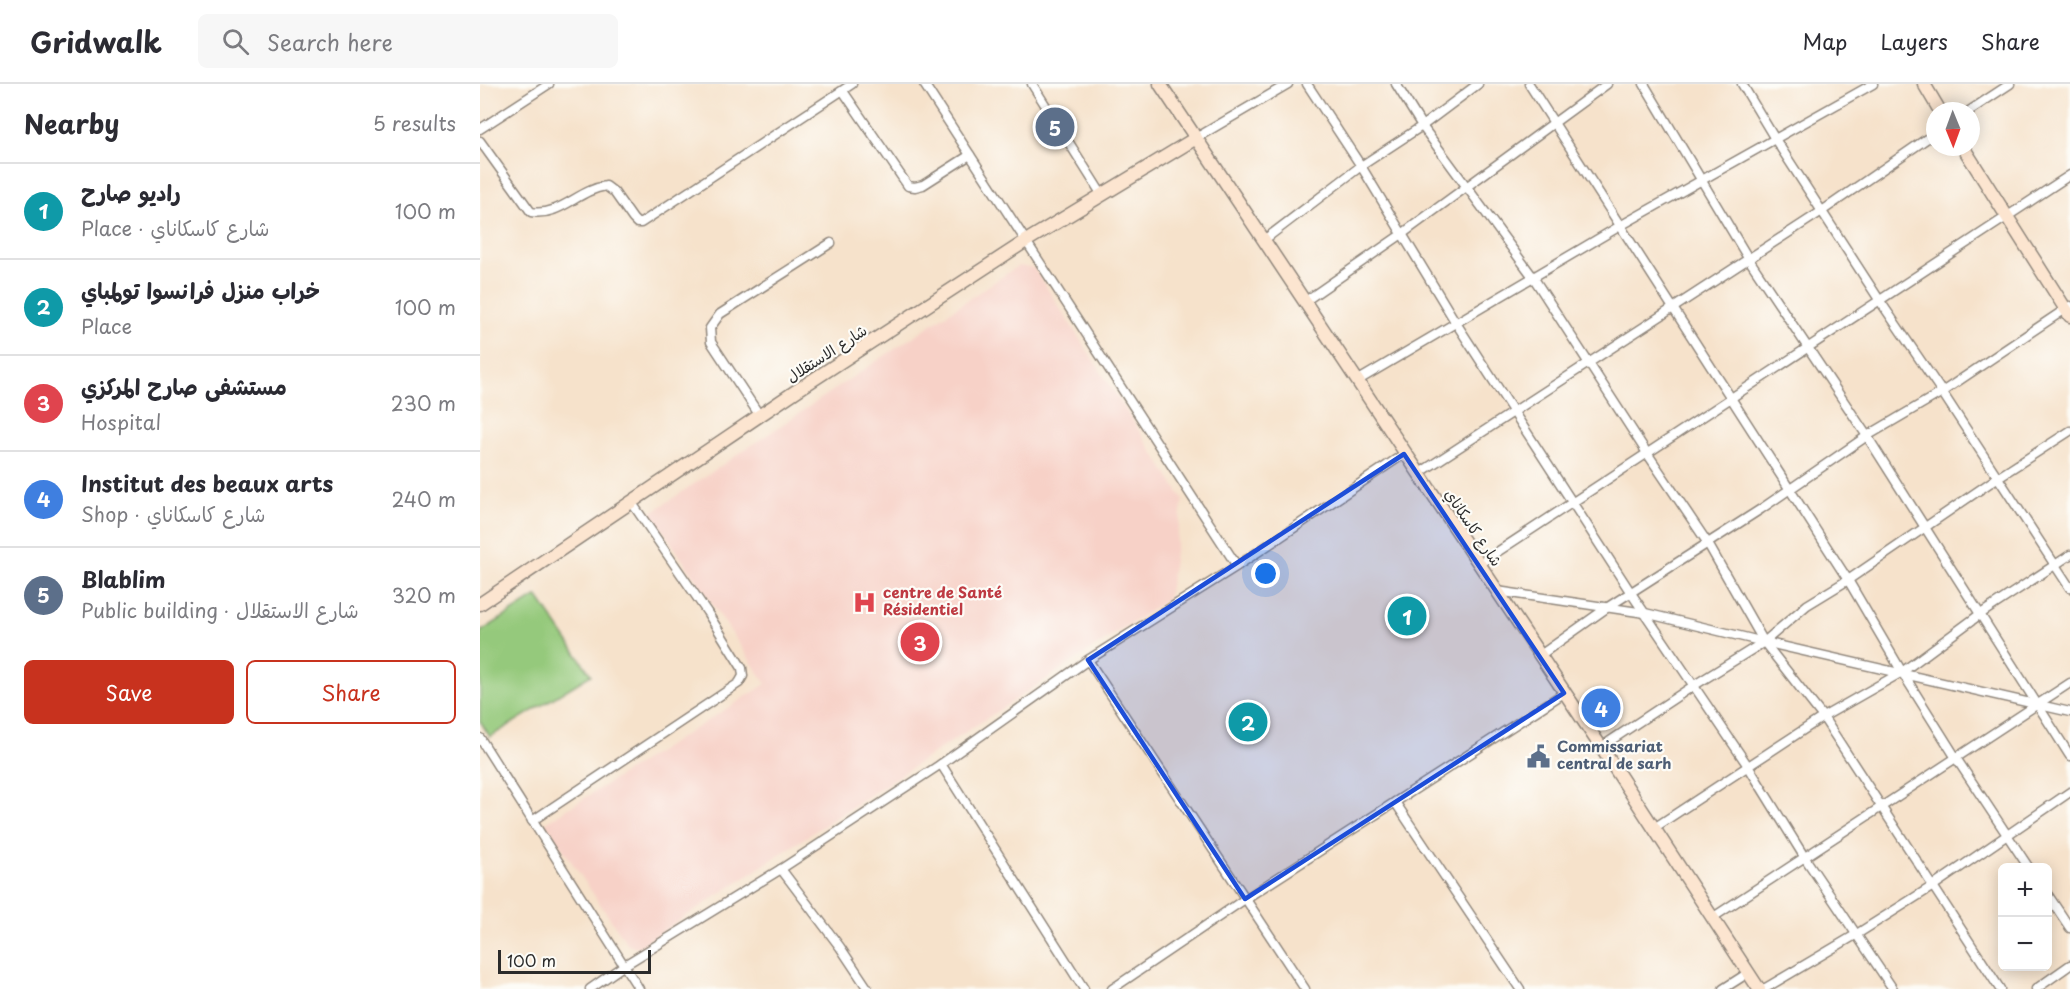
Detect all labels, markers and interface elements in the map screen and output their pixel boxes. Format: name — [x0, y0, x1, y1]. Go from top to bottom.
search box — [198, 14, 618, 68]
text: Gridwalk — [30, 20, 162, 63]
icon: search — [219, 25, 252, 58]
text: Search here — [267, 25, 393, 58]
text: Map — [1803, 25, 1847, 57]
text: Layers — [1880, 25, 1948, 57]
text: Share — [1981, 25, 2040, 57]
north arrow — [1926, 102, 1980, 156]
text: Nearby — [24, 104, 119, 143]
pin: 5 — [1036, 104, 1074, 150]
text: 5 results — [373, 108, 456, 138]
text: راديو صارح — [81, 175, 181, 208]
text: 1 — [39, 196, 48, 226]
text: 100 m — [395, 196, 456, 226]
text: Place · شارع كاسكاناي — [81, 213, 269, 243]
text: خراب منزل فرانسوا تولمباي — [81, 273, 320, 306]
text: 2 — [36, 292, 51, 322]
text: 100 m — [395, 292, 456, 322]
text: Place — [81, 311, 132, 341]
street label: شارع الاستقلال — [781, 318, 871, 387]
text: مستشفى صارح المركزي — [81, 369, 287, 402]
text: 3 — [37, 388, 50, 418]
text: 230 m — [391, 388, 456, 418]
text: Hospital — [81, 407, 161, 437]
text: Institut des beaux arts — [81, 466, 333, 499]
text: 4 — [37, 484, 50, 514]
text: 240 m — [391, 484, 456, 514]
street label: شارع كاسكاناي — [1439, 484, 1509, 571]
text: Shop · شارع كاسكاناي — [81, 499, 266, 529]
your location — [1251, 559, 1280, 588]
text: Blablim — [81, 562, 166, 595]
text: 5 — [37, 580, 50, 610]
text: 320 m — [392, 580, 456, 610]
place label: centre de Santé Résidentiel — [883, 580, 1002, 620]
hospital icon: centre de Santé Résidentiel — [852, 589, 878, 615]
pin: 1 — [1388, 594, 1426, 638]
text: Public building · شارع الاستقلال — [81, 595, 359, 625]
pin: 3 — [900, 620, 940, 664]
button: Save — [24, 660, 234, 724]
button: Share — [246, 660, 456, 724]
pin: 4 — [1582, 686, 1620, 730]
pin: 2 — [1228, 700, 1268, 744]
place label: Commissariat central de sarh — [1557, 734, 1671, 774]
public building icon: Commissariat central de sarh — [1526, 743, 1552, 769]
map controls — [1998, 863, 2052, 971]
button: + — [1998, 863, 2052, 917]
button: − — [1998, 917, 2052, 971]
scale bar — [498, 947, 651, 974]
text: 100 m — [507, 948, 556, 972]

